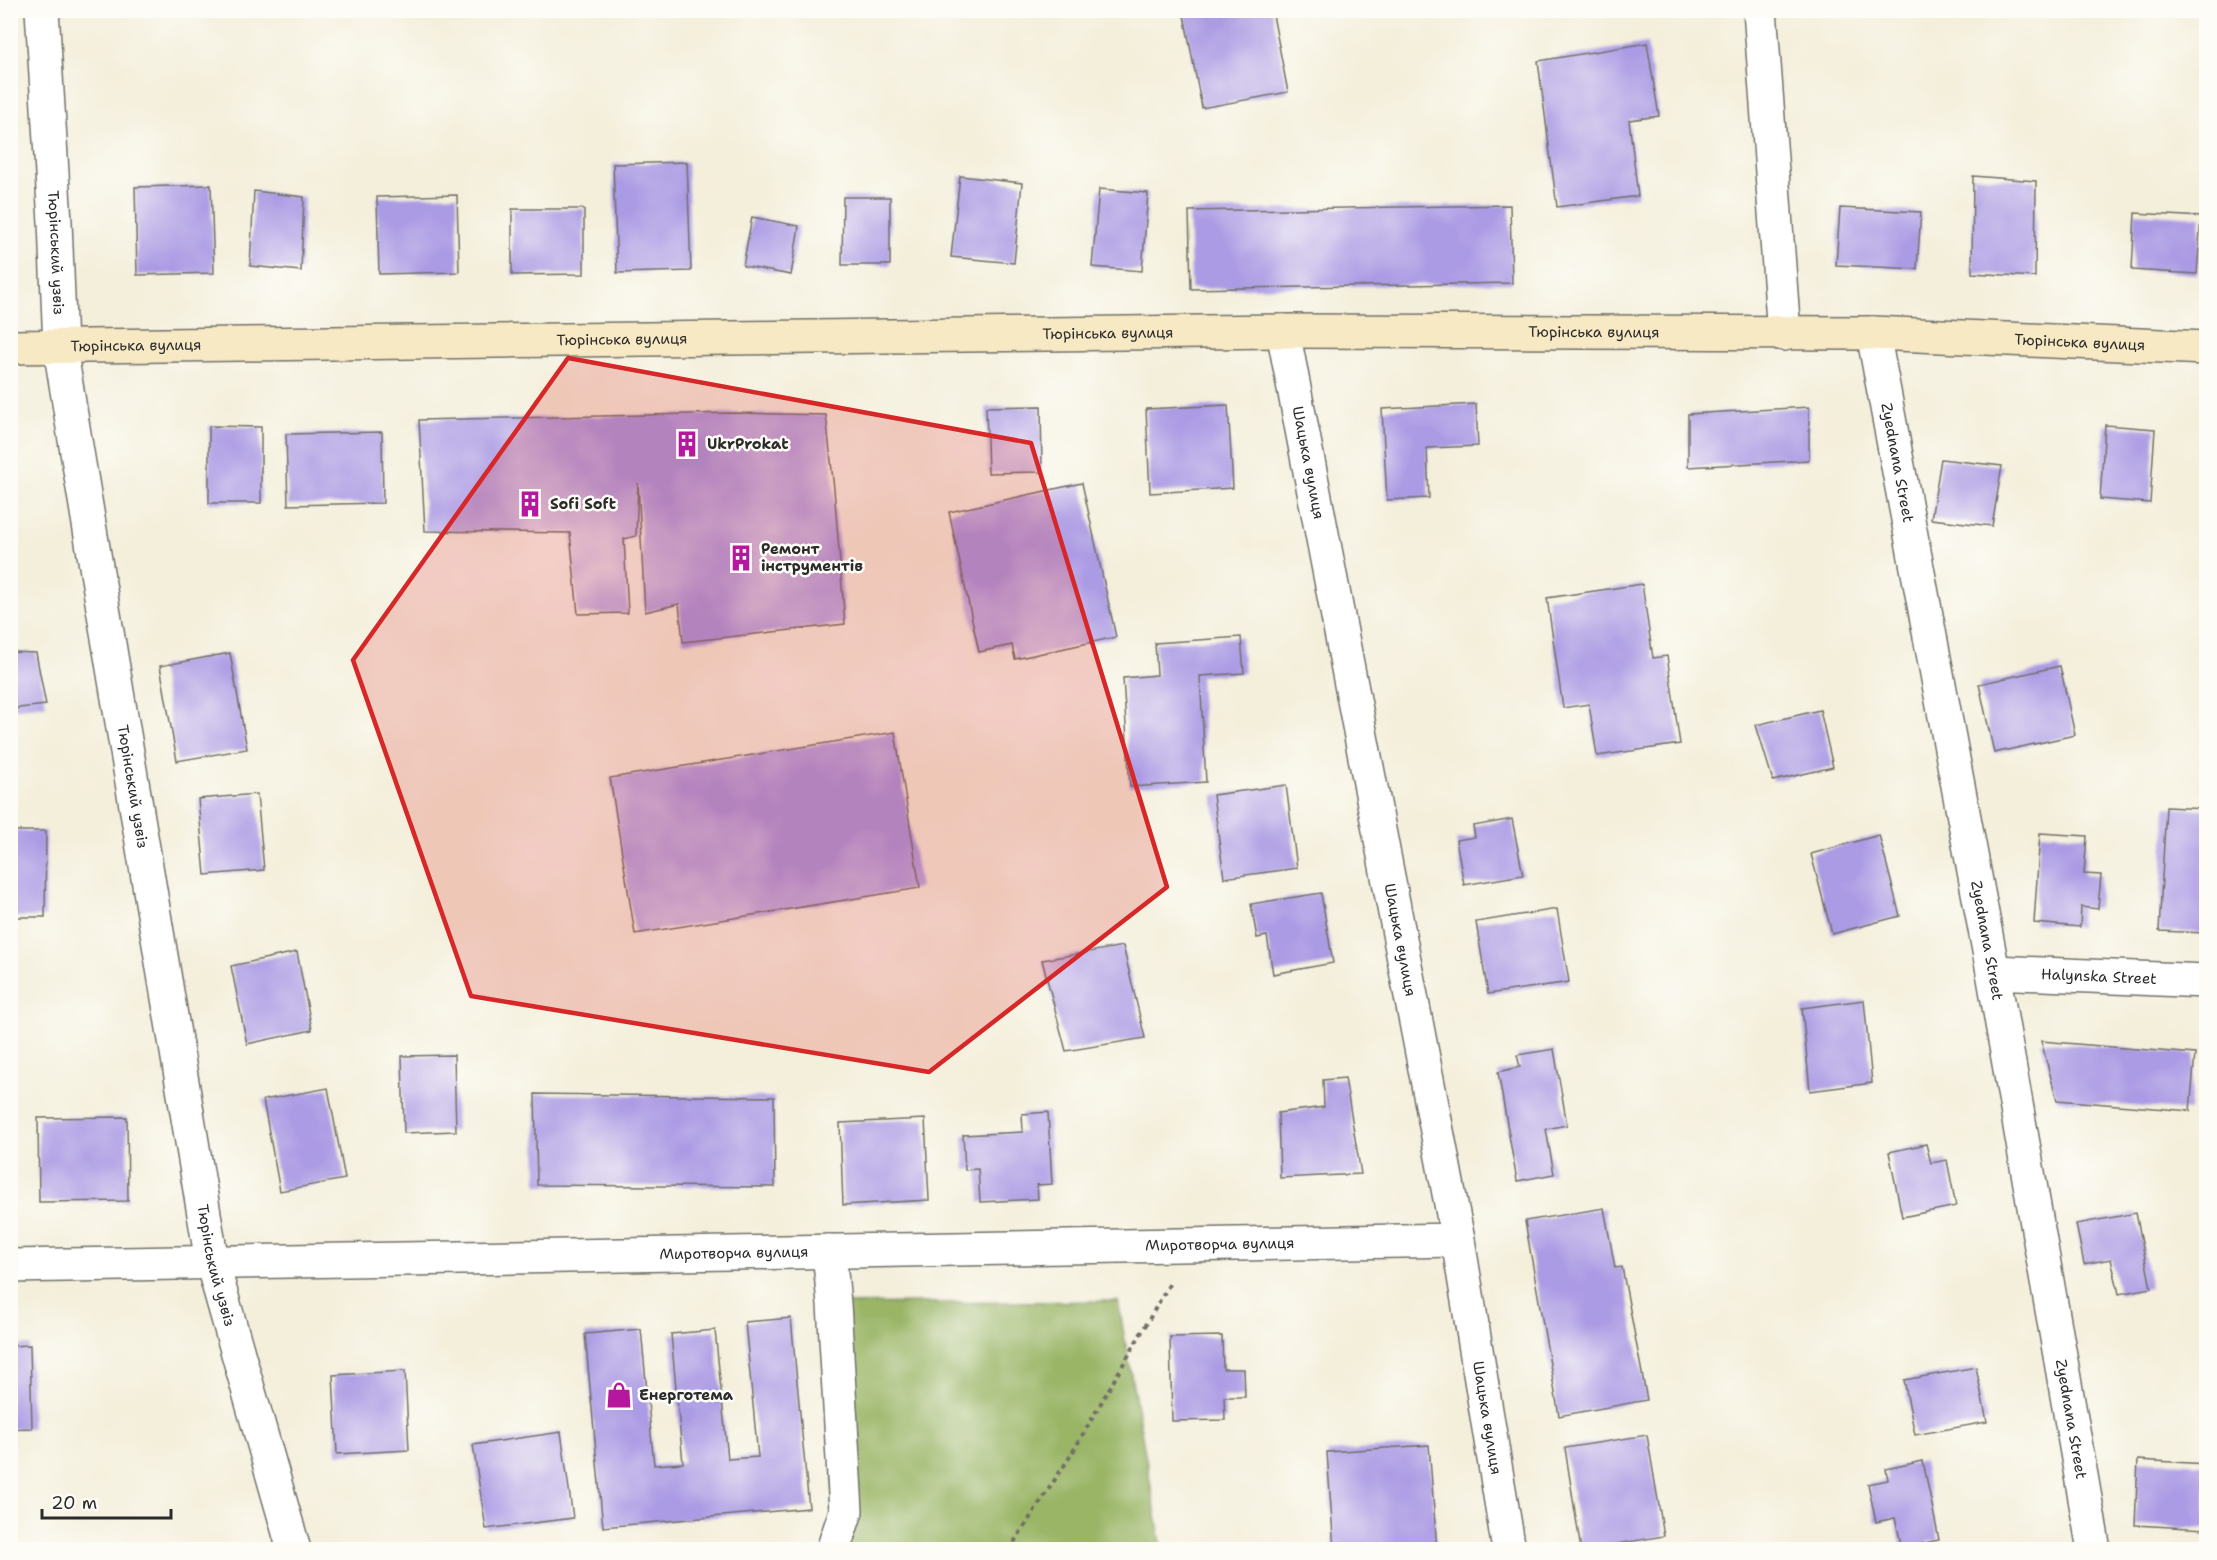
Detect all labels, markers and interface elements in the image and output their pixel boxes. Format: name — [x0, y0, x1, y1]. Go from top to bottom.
street label: Тюрінський узвіз — [43, 190, 69, 315]
street label: Тюрінська вулиця — [1042, 322, 1174, 344]
street label: Тюрінська вулиця — [1528, 322, 1659, 342]
street label: Тюрінська вулиця — [556, 328, 688, 350]
street label: Тюрінська вулиця — [2014, 329, 2146, 355]
street label: Тюрінська вулиця — [70, 335, 202, 356]
street label: Zyednana Street — [1876, 401, 1918, 524]
street label: Шацька вулиця — [1288, 404, 1329, 521]
building icon: UkrProkat — [672, 429, 702, 459]
place label: UkrProkat — [707, 434, 788, 454]
building icon: Sofi Soft — [515, 489, 545, 519]
place label: Sofi Soft — [550, 494, 616, 514]
place label: Ремонт інструментів — [761, 539, 863, 576]
building icon: Ремонт інструментів — [726, 543, 756, 573]
street label: Тюрінський узвіз — [113, 723, 153, 850]
street label: Zyednana Street — [1966, 879, 2008, 1002]
street label: Шацька вулиця — [1380, 882, 1421, 998]
street label: Halynska Street — [2041, 964, 2157, 989]
street label: Тюрінський узвіз — [193, 1203, 240, 1328]
street label: Миротворча вулиця — [1145, 1233, 1295, 1256]
street label: Миротворча вулиця — [659, 1242, 809, 1264]
street label: Zyednana Street — [2051, 1358, 2091, 1480]
street label: Шацька вулиця — [1468, 1360, 1506, 1476]
shop icon: Енерготема — [604, 1380, 634, 1410]
place label: Енерготема — [639, 1385, 734, 1405]
scale bar — [42, 1482, 171, 1520]
text: 20 m — [51, 1491, 97, 1515]

